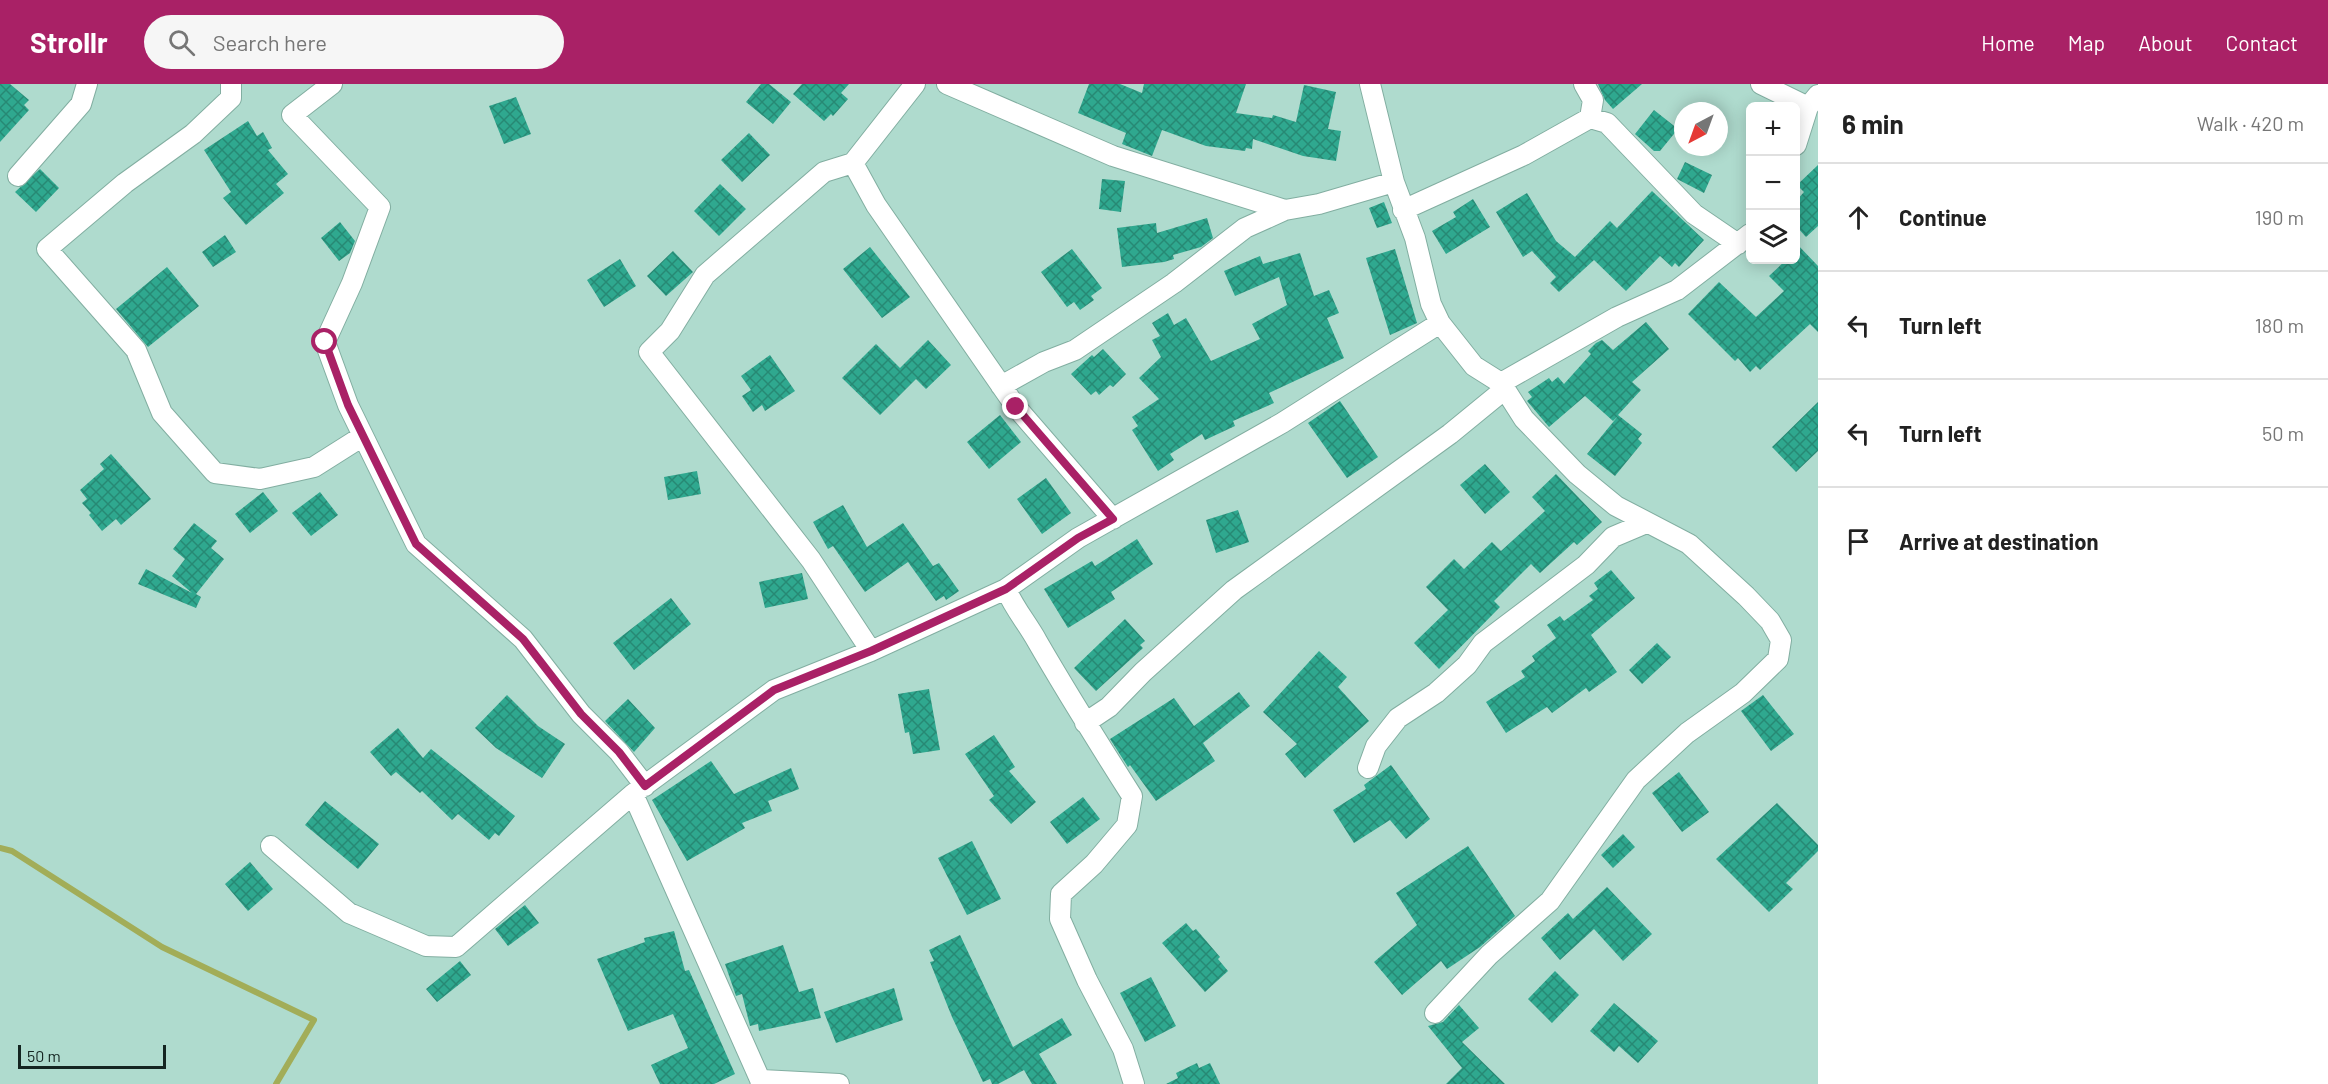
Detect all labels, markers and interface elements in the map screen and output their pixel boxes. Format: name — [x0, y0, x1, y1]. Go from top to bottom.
search box — [144, 15, 564, 69]
text: Strollr — [30, 25, 108, 59]
icon: search — [165, 26, 198, 59]
text: Search here — [213, 29, 327, 55]
text: Home — [1981, 30, 2035, 55]
text: Map — [2068, 30, 2105, 55]
text: About — [2138, 30, 2193, 55]
text: Contact — [2226, 30, 2298, 55]
north arrow — [1674, 102, 1728, 156]
map controls — [1746, 102, 1800, 264]
button: + — [1746, 102, 1800, 156]
text: 6 min — [1842, 108, 1904, 139]
text: Walk · 420 m — [2197, 111, 2304, 135]
button: − — [1746, 156, 1800, 210]
icon: ahead — [1842, 201, 1875, 234]
text: Continue — [1899, 204, 1987, 230]
text: 190 m — [2255, 205, 2304, 229]
button: layers — [1746, 210, 1800, 264]
icon: left — [1842, 309, 1875, 342]
text: Turn left — [1899, 312, 1982, 338]
text: 180 m — [2255, 313, 2304, 337]
route start — [311, 328, 337, 354]
route end — [1002, 393, 1028, 419]
icon: left — [1842, 417, 1875, 450]
text: Turn left — [1899, 420, 1982, 446]
text: 50 m — [2262, 421, 2304, 445]
icon: arrive — [1842, 525, 1875, 558]
text: Arrive at destination — [1899, 528, 2098, 554]
scale bar — [18, 1042, 166, 1070]
text: 50 m — [27, 1046, 61, 1065]

